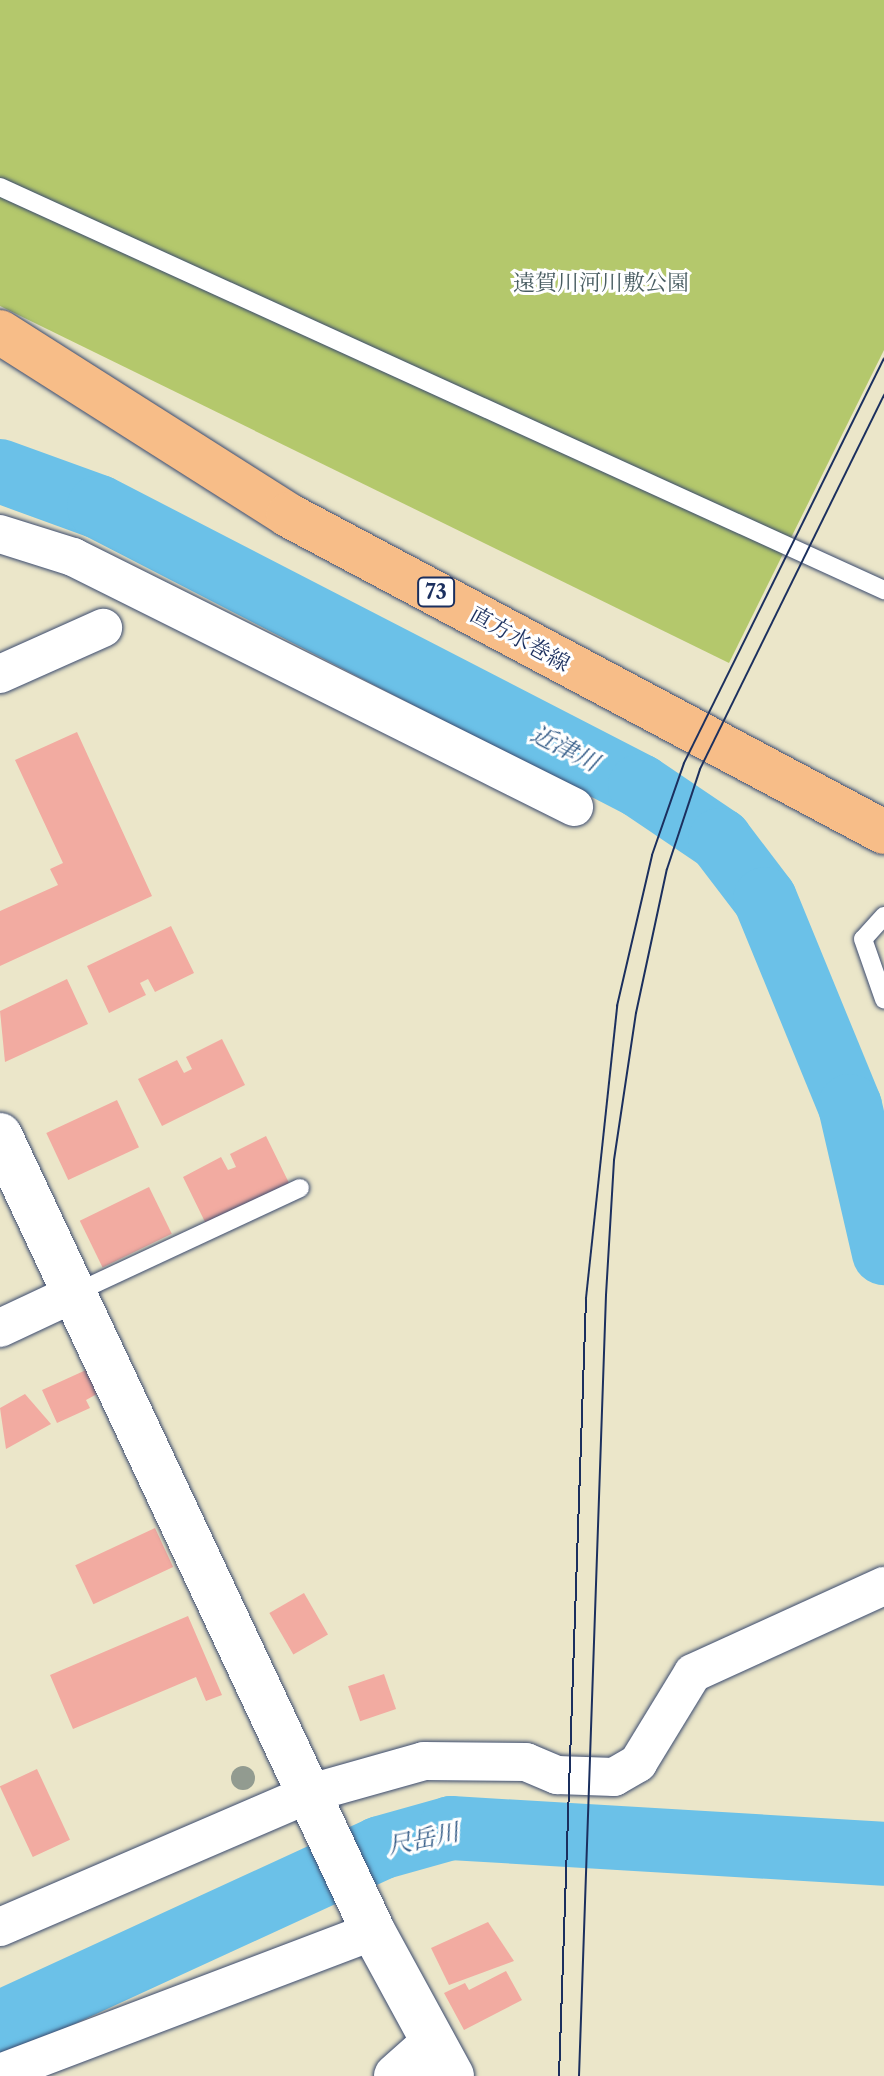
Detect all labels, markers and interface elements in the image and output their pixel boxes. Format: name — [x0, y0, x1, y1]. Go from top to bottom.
park label: 遠賀川河川敷公園 — [513, 270, 689, 296]
road number: 73 — [416, 576, 456, 608]
street label: 直方水巻線 — [465, 601, 575, 677]
water label: 近津川 — [526, 719, 604, 777]
water label: 尺岳川 — [385, 1817, 461, 1861]

